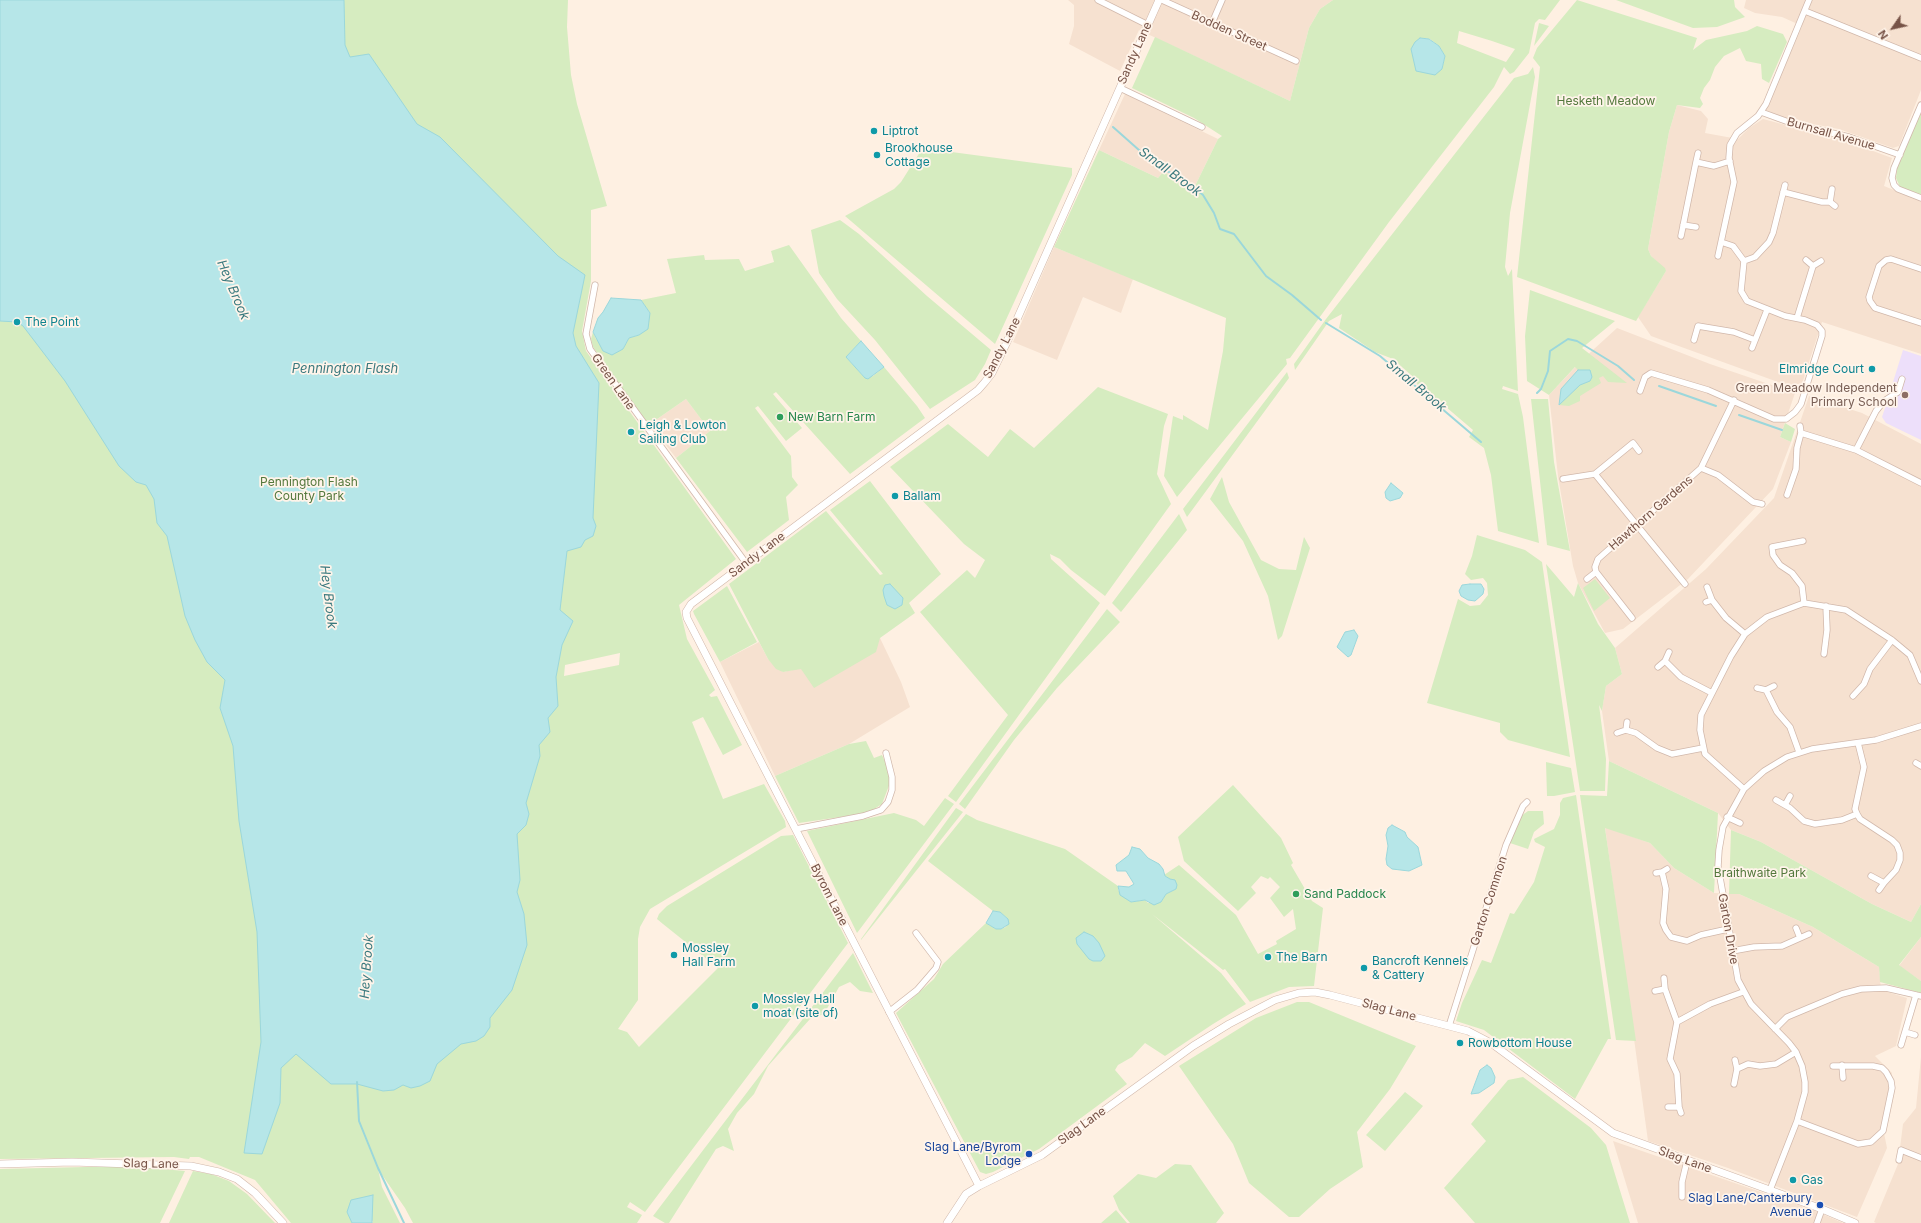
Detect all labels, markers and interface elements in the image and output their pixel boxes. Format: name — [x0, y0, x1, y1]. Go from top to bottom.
street label: Bodden Street — [1189, 8, 1269, 54]
north arrow — [1873, 8, 1913, 48]
street label: Sandy Lane — [1115, 20, 1155, 86]
text: N — [1875, 27, 1891, 42]
park label: Hesketh Meadow — [1557, 94, 1655, 108]
street label: Burnsall Avenue — [1785, 115, 1877, 153]
place label: Liptrot — [882, 124, 918, 138]
marker: Liptrot — [869, 126, 879, 136]
place label: Brookhouse Cottage — [885, 141, 953, 169]
water label: Small Brook — [1136, 144, 1204, 200]
marker: Brookhouse Cottage — [872, 150, 882, 160]
water label: Hey Brook — [213, 258, 253, 322]
place label: The Point — [25, 315, 79, 329]
street label: Sandy Lane — [980, 315, 1024, 381]
marker: The Point — [12, 317, 22, 327]
street label: Green Lane — [588, 351, 638, 413]
water label: Small Brook — [1383, 356, 1449, 416]
water label: Pennington Flash — [292, 361, 398, 377]
place label: Elmridge Court — [1779, 362, 1864, 376]
marker: Elmridge Court — [1867, 364, 1877, 374]
place label: Green Meadow Independent Primary School — [1736, 381, 1897, 409]
marker: Green Meadow Independent Primary School — [1900, 390, 1910, 400]
place label: New Barn Farm — [788, 410, 876, 424]
marker: New Barn Farm — [775, 412, 785, 422]
place label: Leigh & Lowton Sailing Club — [639, 418, 726, 446]
marker: Leigh & Lowton Sailing Club — [626, 427, 636, 437]
street label: Hawthorn Gardens — [1606, 473, 1696, 553]
park label: Pennington Flash County Park — [260, 475, 358, 503]
place label: Ballam — [903, 489, 941, 503]
marker: Ballam — [890, 491, 900, 501]
street label: Sandy Lane — [726, 529, 788, 581]
water label: Hey Brook — [316, 564, 340, 630]
street label: Garton Common — [1468, 854, 1510, 948]
street label: Byrom Lane — [807, 862, 851, 928]
park label: Braithwaite Park — [1714, 866, 1806, 880]
place label: Sand Paddock — [1304, 887, 1386, 901]
marker: Sand Paddock — [1291, 889, 1301, 899]
street label: Garton Drive — [1715, 892, 1741, 966]
water label: Hey Brook — [357, 935, 377, 999]
place label: Mossley Hall Farm — [682, 941, 736, 969]
marker: Mossley Hall Farm — [669, 950, 679, 960]
place label: The Barn — [1276, 950, 1328, 964]
marker: The Barn — [1263, 952, 1273, 962]
place label: Bancroft Kennels & Cattery — [1372, 954, 1468, 982]
marker: Bancroft Kennels & Cattery — [1359, 963, 1369, 973]
place label: Mossley Hall moat (site of) — [763, 992, 839, 1020]
street label: Slag Lane — [1360, 996, 1418, 1024]
marker: Mossley Hall moat (site of) — [750, 1001, 760, 1011]
place label: Rowbottom House — [1468, 1036, 1572, 1050]
marker: Rowbottom House — [1455, 1038, 1465, 1048]
street label: Slag Lane — [1055, 1104, 1109, 1148]
place label: Slag Lane/Byrom Lodge — [924, 1140, 1021, 1168]
street label: Slag Lane — [1656, 1144, 1714, 1176]
marker: Slag Lane/Byrom Lodge — [1024, 1149, 1034, 1159]
street label: Slag Lane — [123, 1156, 179, 1172]
place label: Gas — [1801, 1173, 1823, 1187]
marker: Gas — [1788, 1175, 1798, 1185]
place label: Slag Lane/Canterbury Avenue — [1688, 1191, 1812, 1219]
marker: Slag Lane/Canterbury Avenue — [1815, 1200, 1825, 1210]

